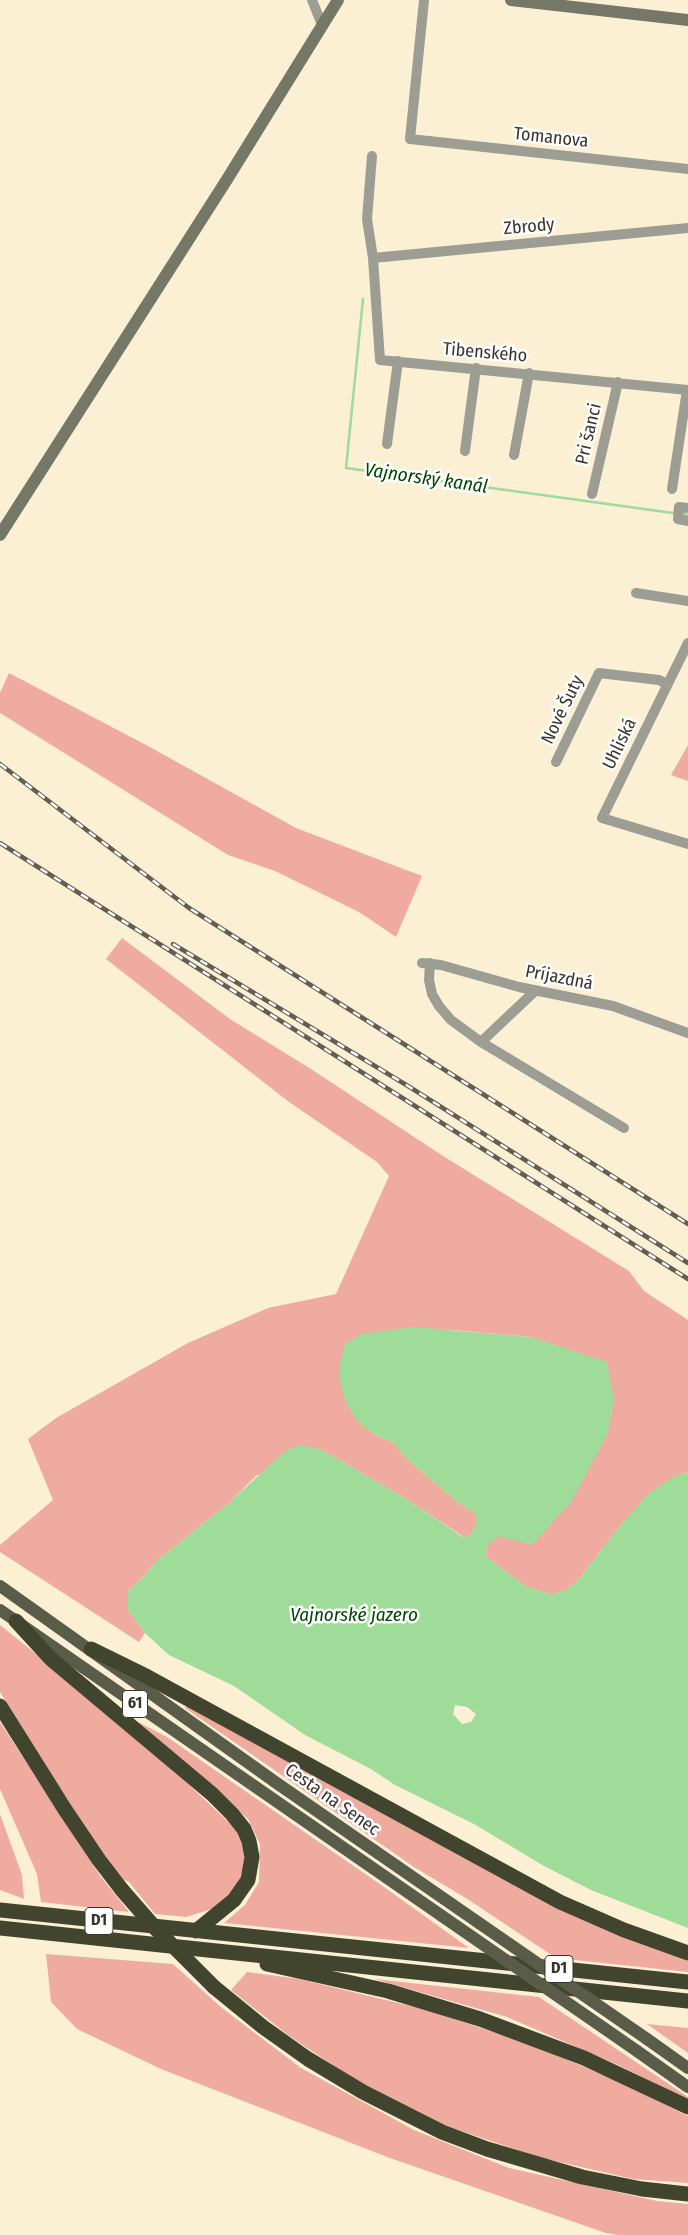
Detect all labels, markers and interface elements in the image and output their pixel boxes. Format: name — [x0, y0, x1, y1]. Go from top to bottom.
street label: Tomanova — [513, 123, 589, 153]
street label: Zbrody — [503, 214, 555, 240]
street label: Tibenského — [442, 339, 528, 367]
street label: Pri šanci — [571, 401, 607, 467]
water label: Vajnorský kanál — [363, 459, 489, 499]
street label: Nové Šuty — [537, 672, 589, 748]
street label: Uhliská — [598, 715, 642, 773]
street label: Príjazdná — [523, 961, 595, 995]
water label: Vajnorské jazero — [290, 1605, 418, 1627]
road number: 61 — [122, 1690, 148, 1718]
street label: Cesta na Senec — [281, 1759, 383, 1841]
road number: D1 — [85, 1908, 113, 1934]
road number: D1 — [545, 1956, 573, 1982]

